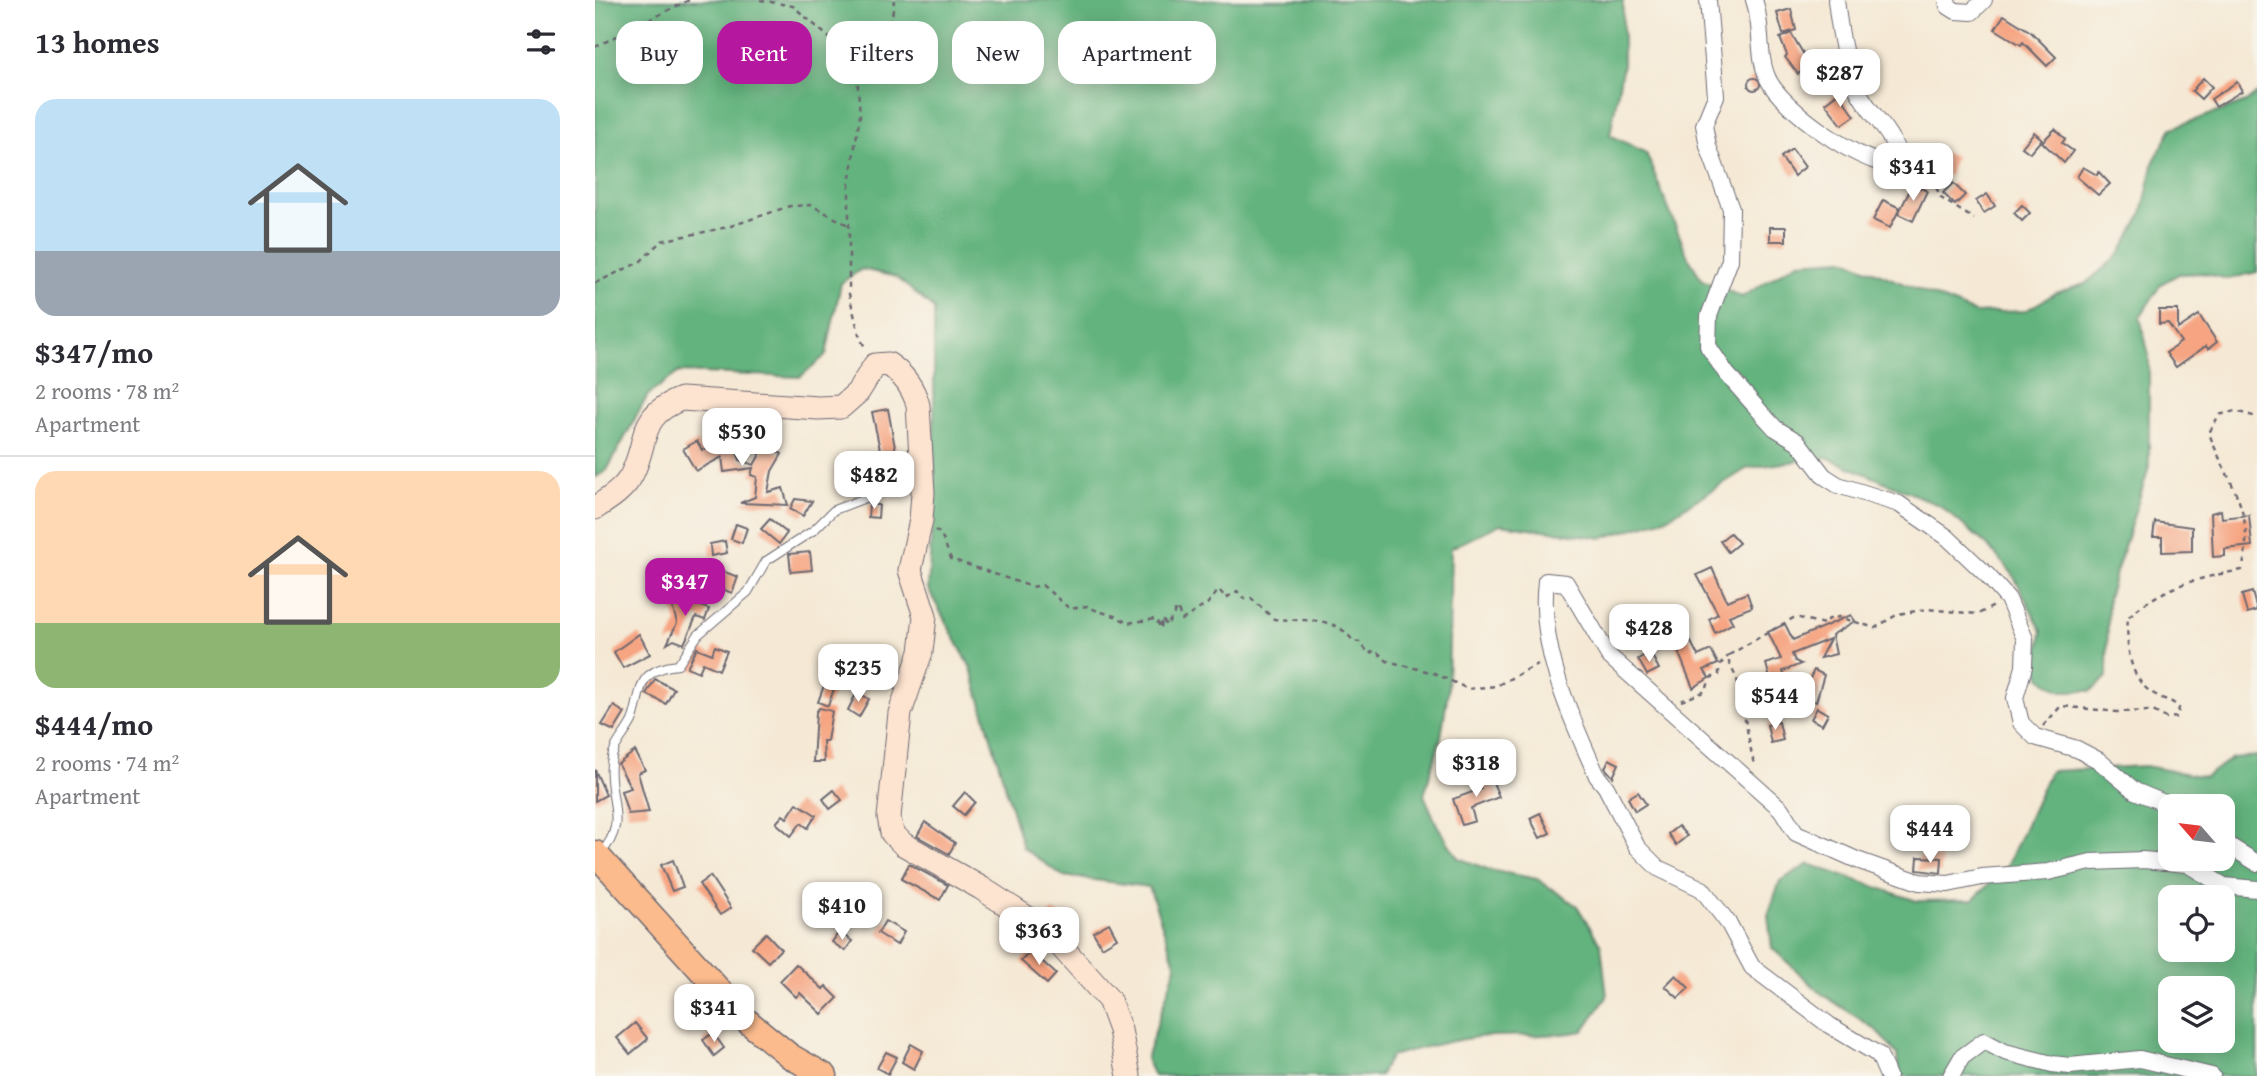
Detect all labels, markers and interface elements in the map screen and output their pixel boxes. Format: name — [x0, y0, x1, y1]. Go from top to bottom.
text: 13 homes — [35, 20, 160, 64]
chip: Buy — [616, 21, 703, 84]
chip: Rent — [717, 21, 812, 84]
chip: Filters — [826, 21, 938, 84]
chip: New — [952, 21, 1044, 84]
chip: Apartment — [1058, 21, 1216, 84]
icon: filters — [522, 23, 560, 61]
pin: $287 — [1799, 50, 1881, 109]
text: $287 — [1816, 55, 1864, 88]
pin: $341 — [1872, 144, 1954, 203]
icon: home — [235, 145, 361, 271]
text: $341 — [1889, 149, 1937, 182]
text: $347/mo — [35, 330, 153, 374]
text: 2 rooms · 78 m² — [35, 374, 179, 407]
text: Apartment — [35, 407, 140, 440]
pin: $530 — [701, 408, 783, 468]
text: $530 — [718, 414, 766, 447]
pin: $482 — [833, 452, 915, 511]
text: $482 — [850, 457, 898, 490]
icon: home — [235, 517, 361, 643]
pin: $347 — [644, 558, 726, 618]
text: $347 — [661, 564, 709, 597]
pin: $428 — [1608, 604, 1690, 664]
text: $428 — [1625, 610, 1673, 643]
pin: $235 — [817, 644, 899, 704]
text: $235 — [834, 650, 882, 683]
pin: $544 — [1734, 672, 1816, 732]
text: $544 — [1751, 678, 1799, 711]
text: $444/mo — [35, 702, 153, 746]
pin: $318 — [1435, 740, 1517, 799]
text: $318 — [1452, 745, 1500, 778]
text: 2 rooms · 74 m² — [35, 746, 179, 779]
text: Apartment — [35, 779, 140, 812]
north arrow — [2158, 794, 2235, 872]
map controls — [2158, 794, 2235, 1053]
pin: $444 — [1889, 806, 1971, 865]
text: $444 — [1906, 811, 1954, 844]
pin: $410 — [801, 883, 883, 942]
button: locate — [2158, 885, 2235, 962]
text: $410 — [818, 888, 866, 921]
pin: $363 — [998, 908, 1080, 967]
text: $363 — [1015, 913, 1063, 946]
button: layers — [2158, 976, 2235, 1053]
pin: $341 — [673, 984, 755, 1044]
text: $341 — [690, 990, 738, 1023]

